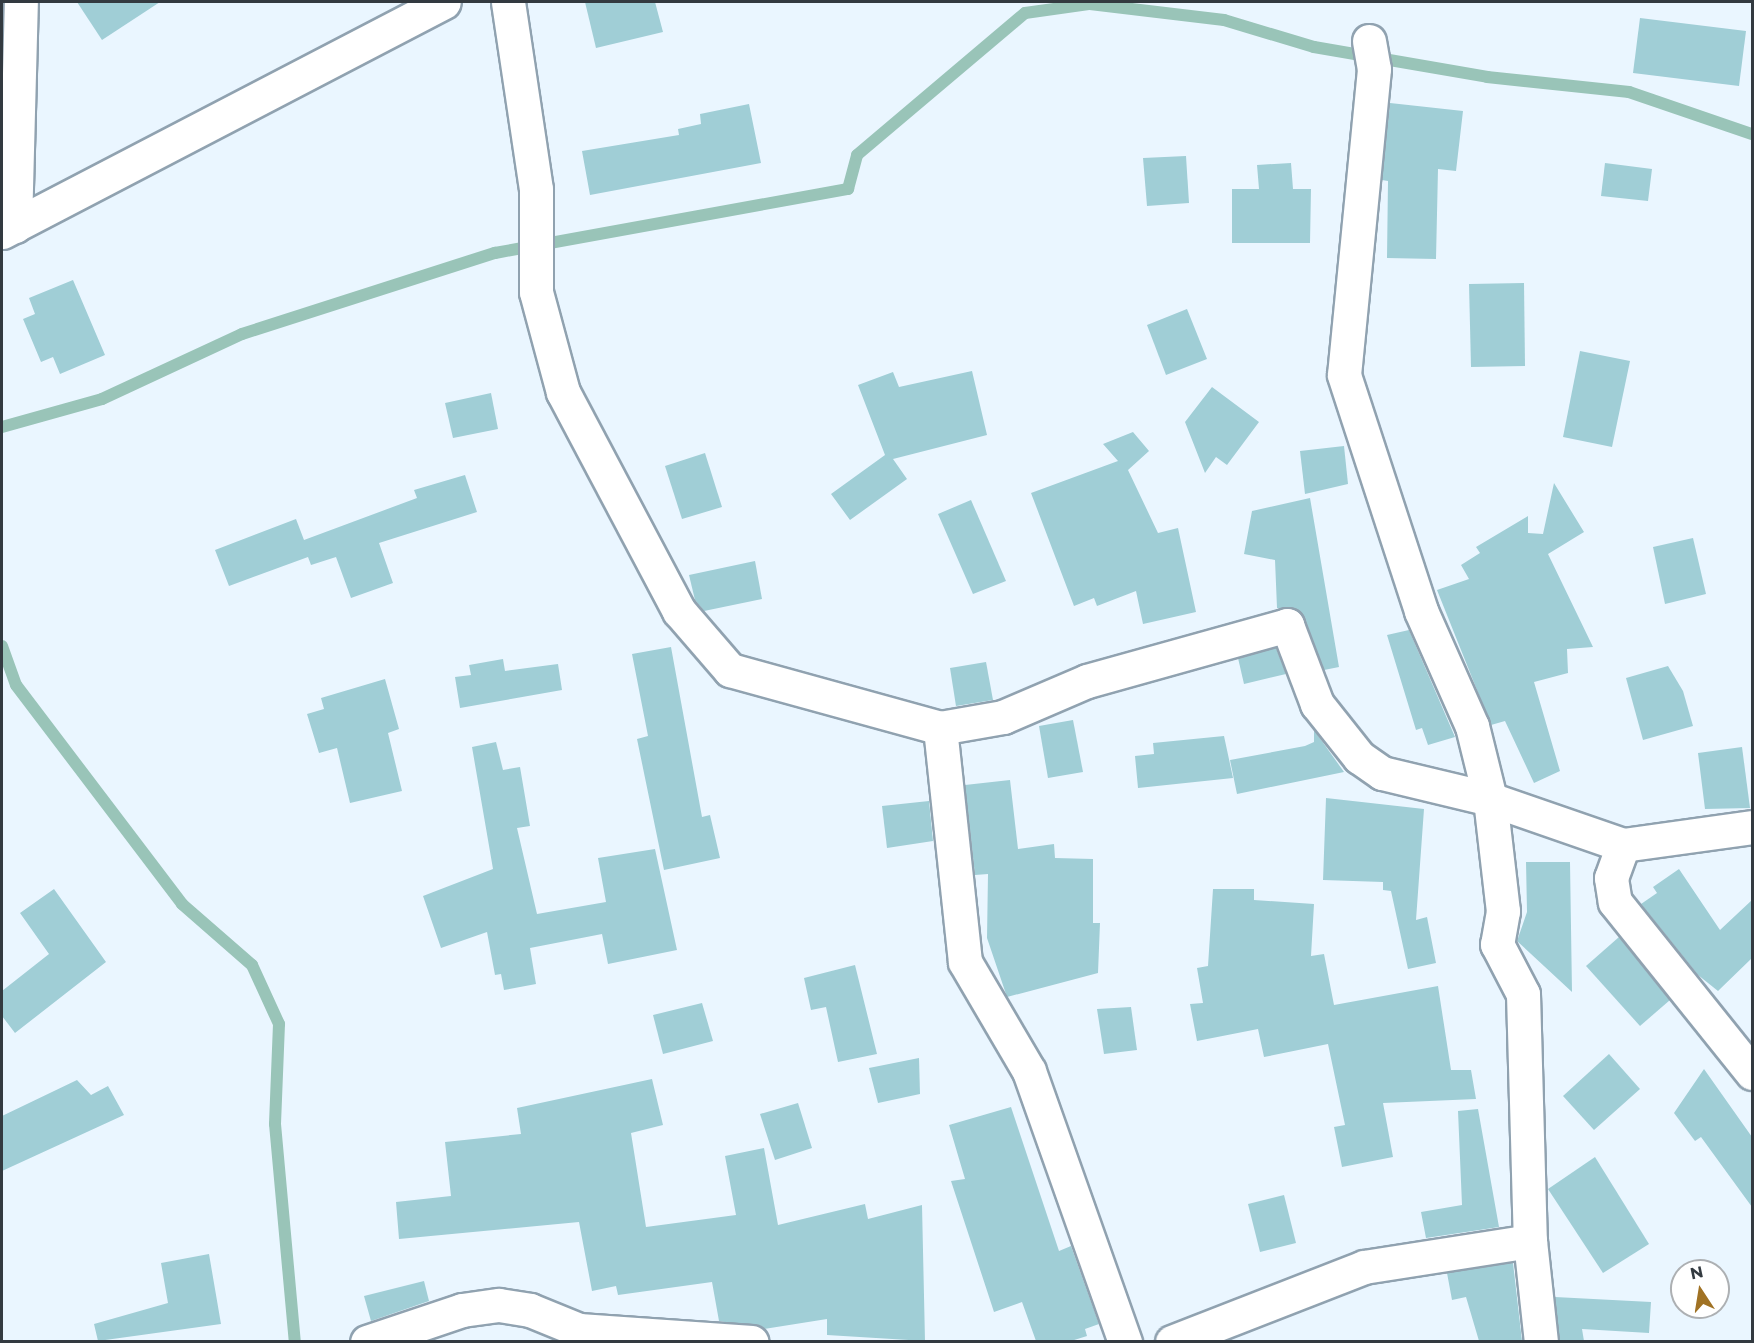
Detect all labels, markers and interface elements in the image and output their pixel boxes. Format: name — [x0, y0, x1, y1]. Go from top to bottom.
north arrow — [1670, 1259, 1730, 1319]
text: N — [1688, 1262, 1705, 1283]

